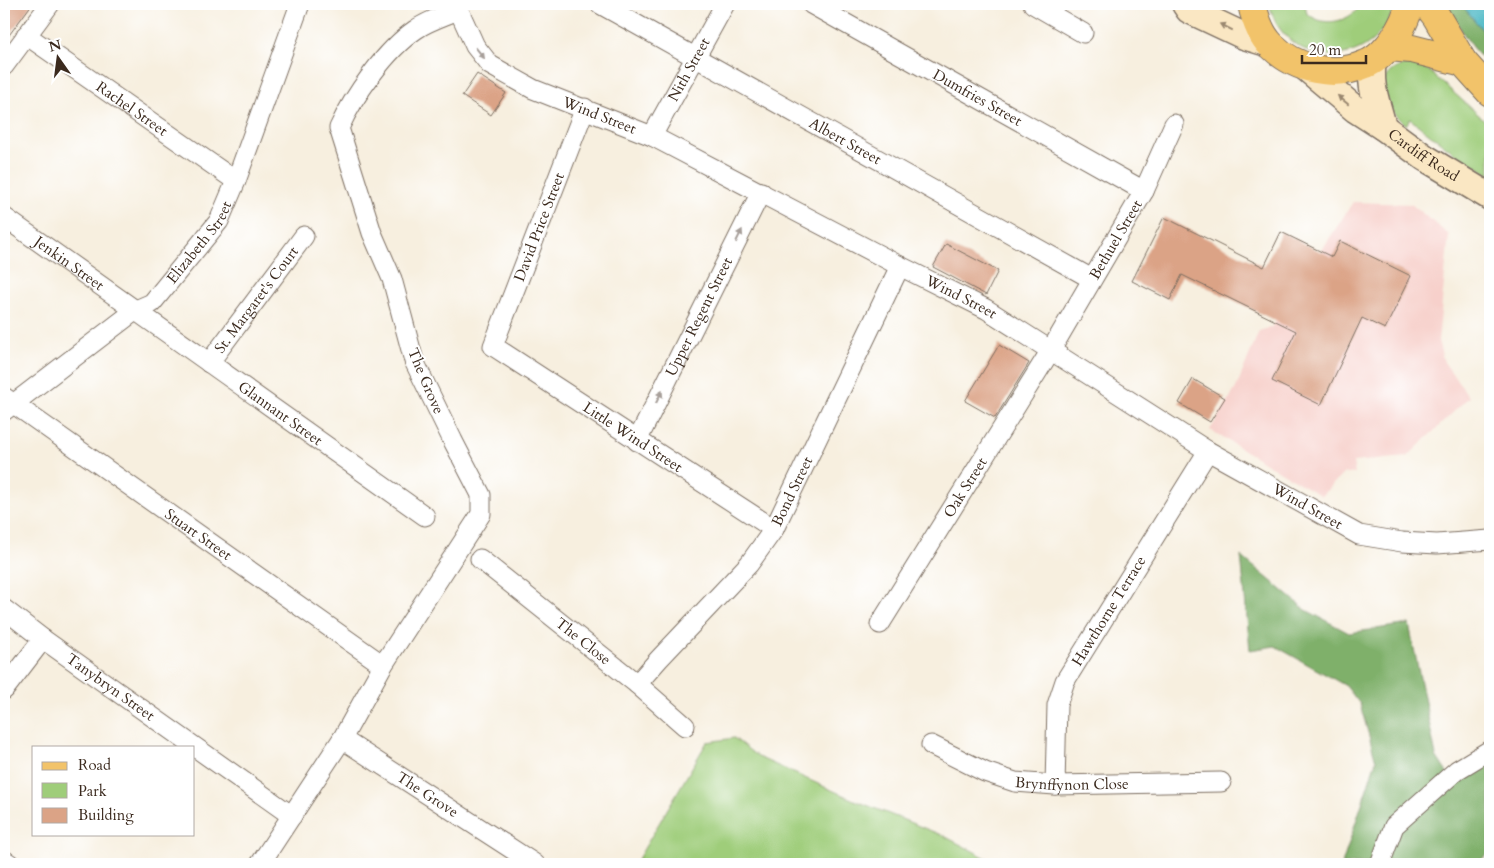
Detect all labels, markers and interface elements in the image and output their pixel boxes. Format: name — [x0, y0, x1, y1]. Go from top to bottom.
one-way arrow — [1219, 23, 1233, 31]
north arrow — [32, 32, 82, 82]
scale bar — [1302, 32, 1365, 64]
street label: Nith Street — [663, 34, 715, 105]
text: N — [47, 35, 63, 57]
text: 20 m — [1309, 40, 1341, 60]
one-way arrow — [475, 46, 486, 59]
street label: Dumfries Street — [929, 64, 1026, 131]
street label: Rachel Street — [92, 77, 172, 141]
street label: Wind Street — [559, 91, 639, 139]
one-way arrow — [1336, 94, 1349, 105]
street label: Albert Street — [806, 113, 885, 169]
street label: Cardiff Road — [1384, 124, 1463, 186]
street label: David Price Street — [509, 170, 569, 284]
street label: Bethuel Street — [1085, 196, 1147, 283]
street label: Elizabeth Street — [162, 198, 236, 288]
one-way arrow — [735, 229, 743, 243]
street label: Jenkin Street — [29, 230, 108, 295]
street label: St. Margaret's Court — [210, 242, 303, 357]
street label: Upper Regent Street — [661, 254, 737, 379]
street label: Wind Street — [921, 270, 1001, 324]
street label: The Grove — [403, 345, 449, 417]
street label: Glannant Street — [234, 376, 327, 450]
one-way arrow — [655, 390, 663, 404]
street label: Little Wind Street — [579, 397, 687, 477]
street label: Bond Street — [767, 453, 817, 529]
street label: Oak Street — [939, 453, 992, 521]
street label: Wind Street — [1268, 478, 1346, 534]
street label: Stuart Street — [161, 504, 236, 565]
street label: Hawthorne Terrace — [1067, 552, 1150, 670]
street label: The Close — [551, 613, 615, 670]
street label: Tanybryn Street — [62, 649, 159, 725]
legend — [32, 746, 195, 836]
text: Road — [78, 755, 111, 775]
street label: The Grove — [393, 767, 463, 822]
street label: Brynffynon Close — [1014, 772, 1129, 795]
text: Park — [78, 781, 107, 801]
text: Building — [78, 805, 134, 825]

